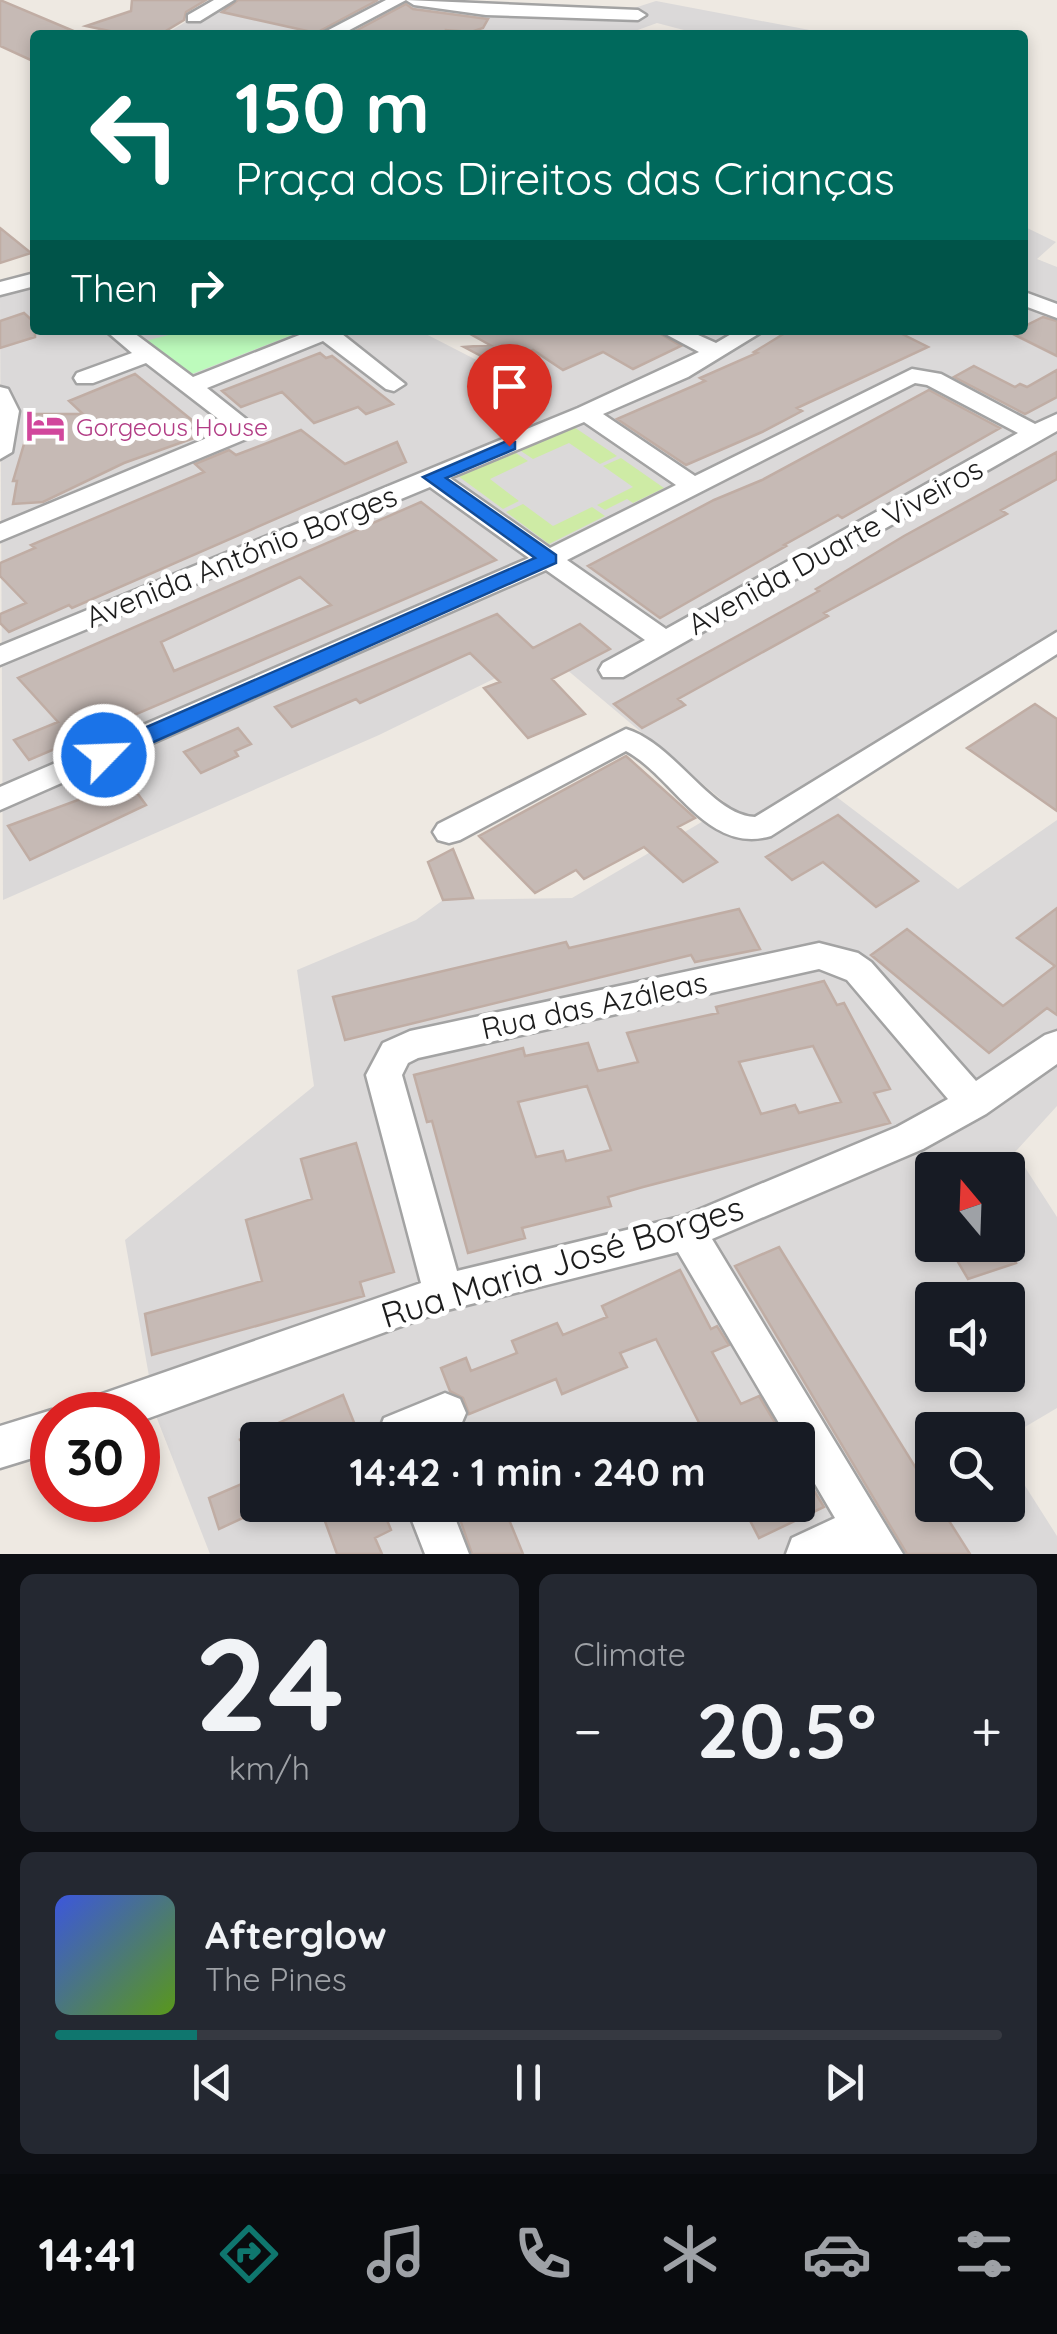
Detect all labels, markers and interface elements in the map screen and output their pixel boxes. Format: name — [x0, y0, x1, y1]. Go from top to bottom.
text: 150 m — [235, 63, 430, 151]
icon: left — [70, 70, 200, 200]
text: Praça dos Direitos das Crianças — [235, 150, 895, 206]
icon: right — [178, 260, 233, 315]
text: Then — [70, 264, 158, 312]
pin — [467, 344, 552, 447]
icon: arrive — [482, 359, 537, 414]
hotel icon: Gorgeous House — [25, 405, 67, 447]
place label: Gorgeous House — [76, 411, 268, 442]
street label: Avenida Duarte Viveiros — [681, 449, 989, 643]
street label: Avenida António Borges — [80, 476, 402, 636]
position arrow — [52, 703, 156, 807]
street label: Rua das Azáleas — [478, 963, 710, 1047]
north arrow — [915, 1152, 1025, 1262]
map controls — [915, 1152, 1025, 1522]
street label: Rua Maria José Borges — [375, 1185, 749, 1337]
button: sound — [915, 1282, 1025, 1392]
speed limit sign: 30 — [30, 1392, 160, 1522]
button: search — [915, 1412, 1025, 1522]
text: 14:42 · 1 min · 240 m — [350, 1448, 705, 1496]
text: 24 — [194, 1601, 344, 1764]
text: Climate — [574, 1634, 686, 1674]
text: 20.5° — [697, 1683, 877, 1777]
text: − — [574, 1696, 602, 1765]
text: + — [971, 1696, 1002, 1765]
text: km/h — [229, 1748, 310, 1788]
text: Afterglow — [205, 1911, 387, 1959]
text: The Pines — [205, 1959, 347, 1999]
icon: previous — [185, 2055, 240, 2110]
icon: pause — [501, 2055, 556, 2110]
icon: next — [817, 2055, 872, 2110]
icon: directions — [214, 2219, 284, 2289]
icon: music — [361, 2219, 431, 2289]
icon: phone — [508, 2219, 578, 2289]
icon: climate — [655, 2219, 725, 2289]
icon: car — [802, 2219, 872, 2289]
icon: filters — [949, 2219, 1019, 2289]
text: 14:41 — [38, 2226, 137, 2282]

